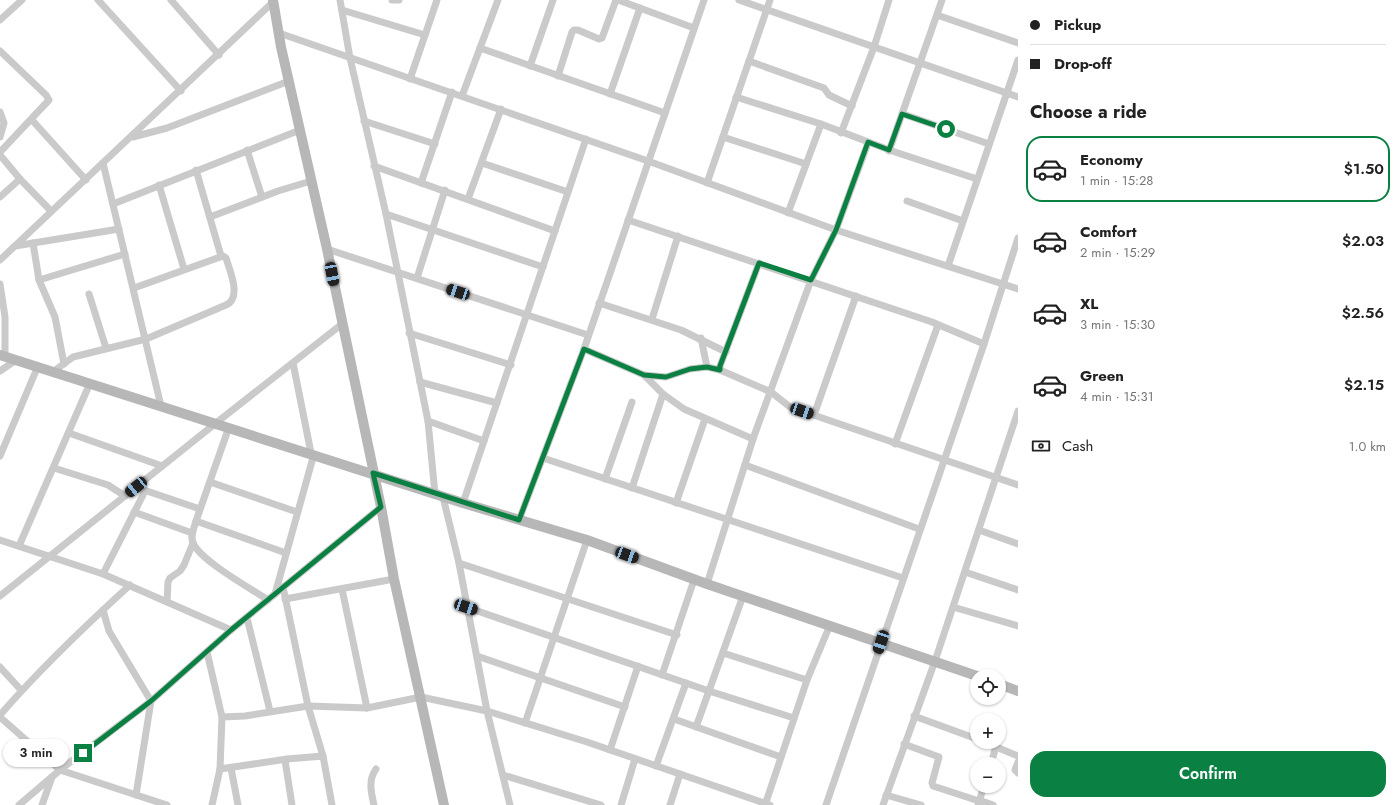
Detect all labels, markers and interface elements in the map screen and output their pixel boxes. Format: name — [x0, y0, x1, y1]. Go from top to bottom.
text: Pickup — [1054, 14, 1101, 36]
text: Drop-off — [1054, 53, 1112, 75]
text: Choose a ride — [1030, 99, 1147, 125]
route start — [937, 120, 955, 138]
text: Economy — [1080, 149, 1143, 171]
icon: car — [1032, 151, 1068, 187]
text: $1.50 — [1344, 158, 1384, 180]
text: 1 min · 15:28 — [1080, 171, 1153, 190]
text: Comfort — [1080, 221, 1137, 243]
icon: car — [1032, 223, 1068, 259]
text: $2.03 — [1342, 230, 1384, 252]
text: 2 min · 15:29 — [1080, 243, 1155, 262]
car — [324, 261, 340, 287]
car — [445, 283, 471, 301]
text: XL — [1080, 293, 1098, 315]
icon: car — [1032, 295, 1068, 331]
text: $2.56 — [1342, 302, 1384, 324]
text: 3 min · 15:30 — [1080, 315, 1155, 334]
text: Green — [1080, 365, 1124, 387]
icon: car — [1032, 367, 1068, 403]
text: $2.15 — [1344, 374, 1384, 396]
text: 4 min · 15:31 — [1080, 387, 1154, 406]
car — [789, 401, 815, 421]
icon: cash — [1030, 435, 1052, 457]
text: Cash — [1062, 435, 1093, 457]
text: 1.0 km — [1349, 437, 1386, 456]
car — [123, 475, 149, 499]
car — [614, 545, 640, 565]
car — [453, 598, 479, 616]
car — [871, 629, 891, 655]
map controls — [970, 669, 1006, 793]
button: locate — [970, 669, 1006, 705]
button: + — [970, 713, 1006, 749]
callout: 3 min — [3, 739, 69, 767]
text: 3 min — [20, 743, 52, 762]
route end — [74, 744, 92, 762]
button: Confirm — [1030, 751, 1386, 797]
button: − — [970, 757, 1006, 793]

